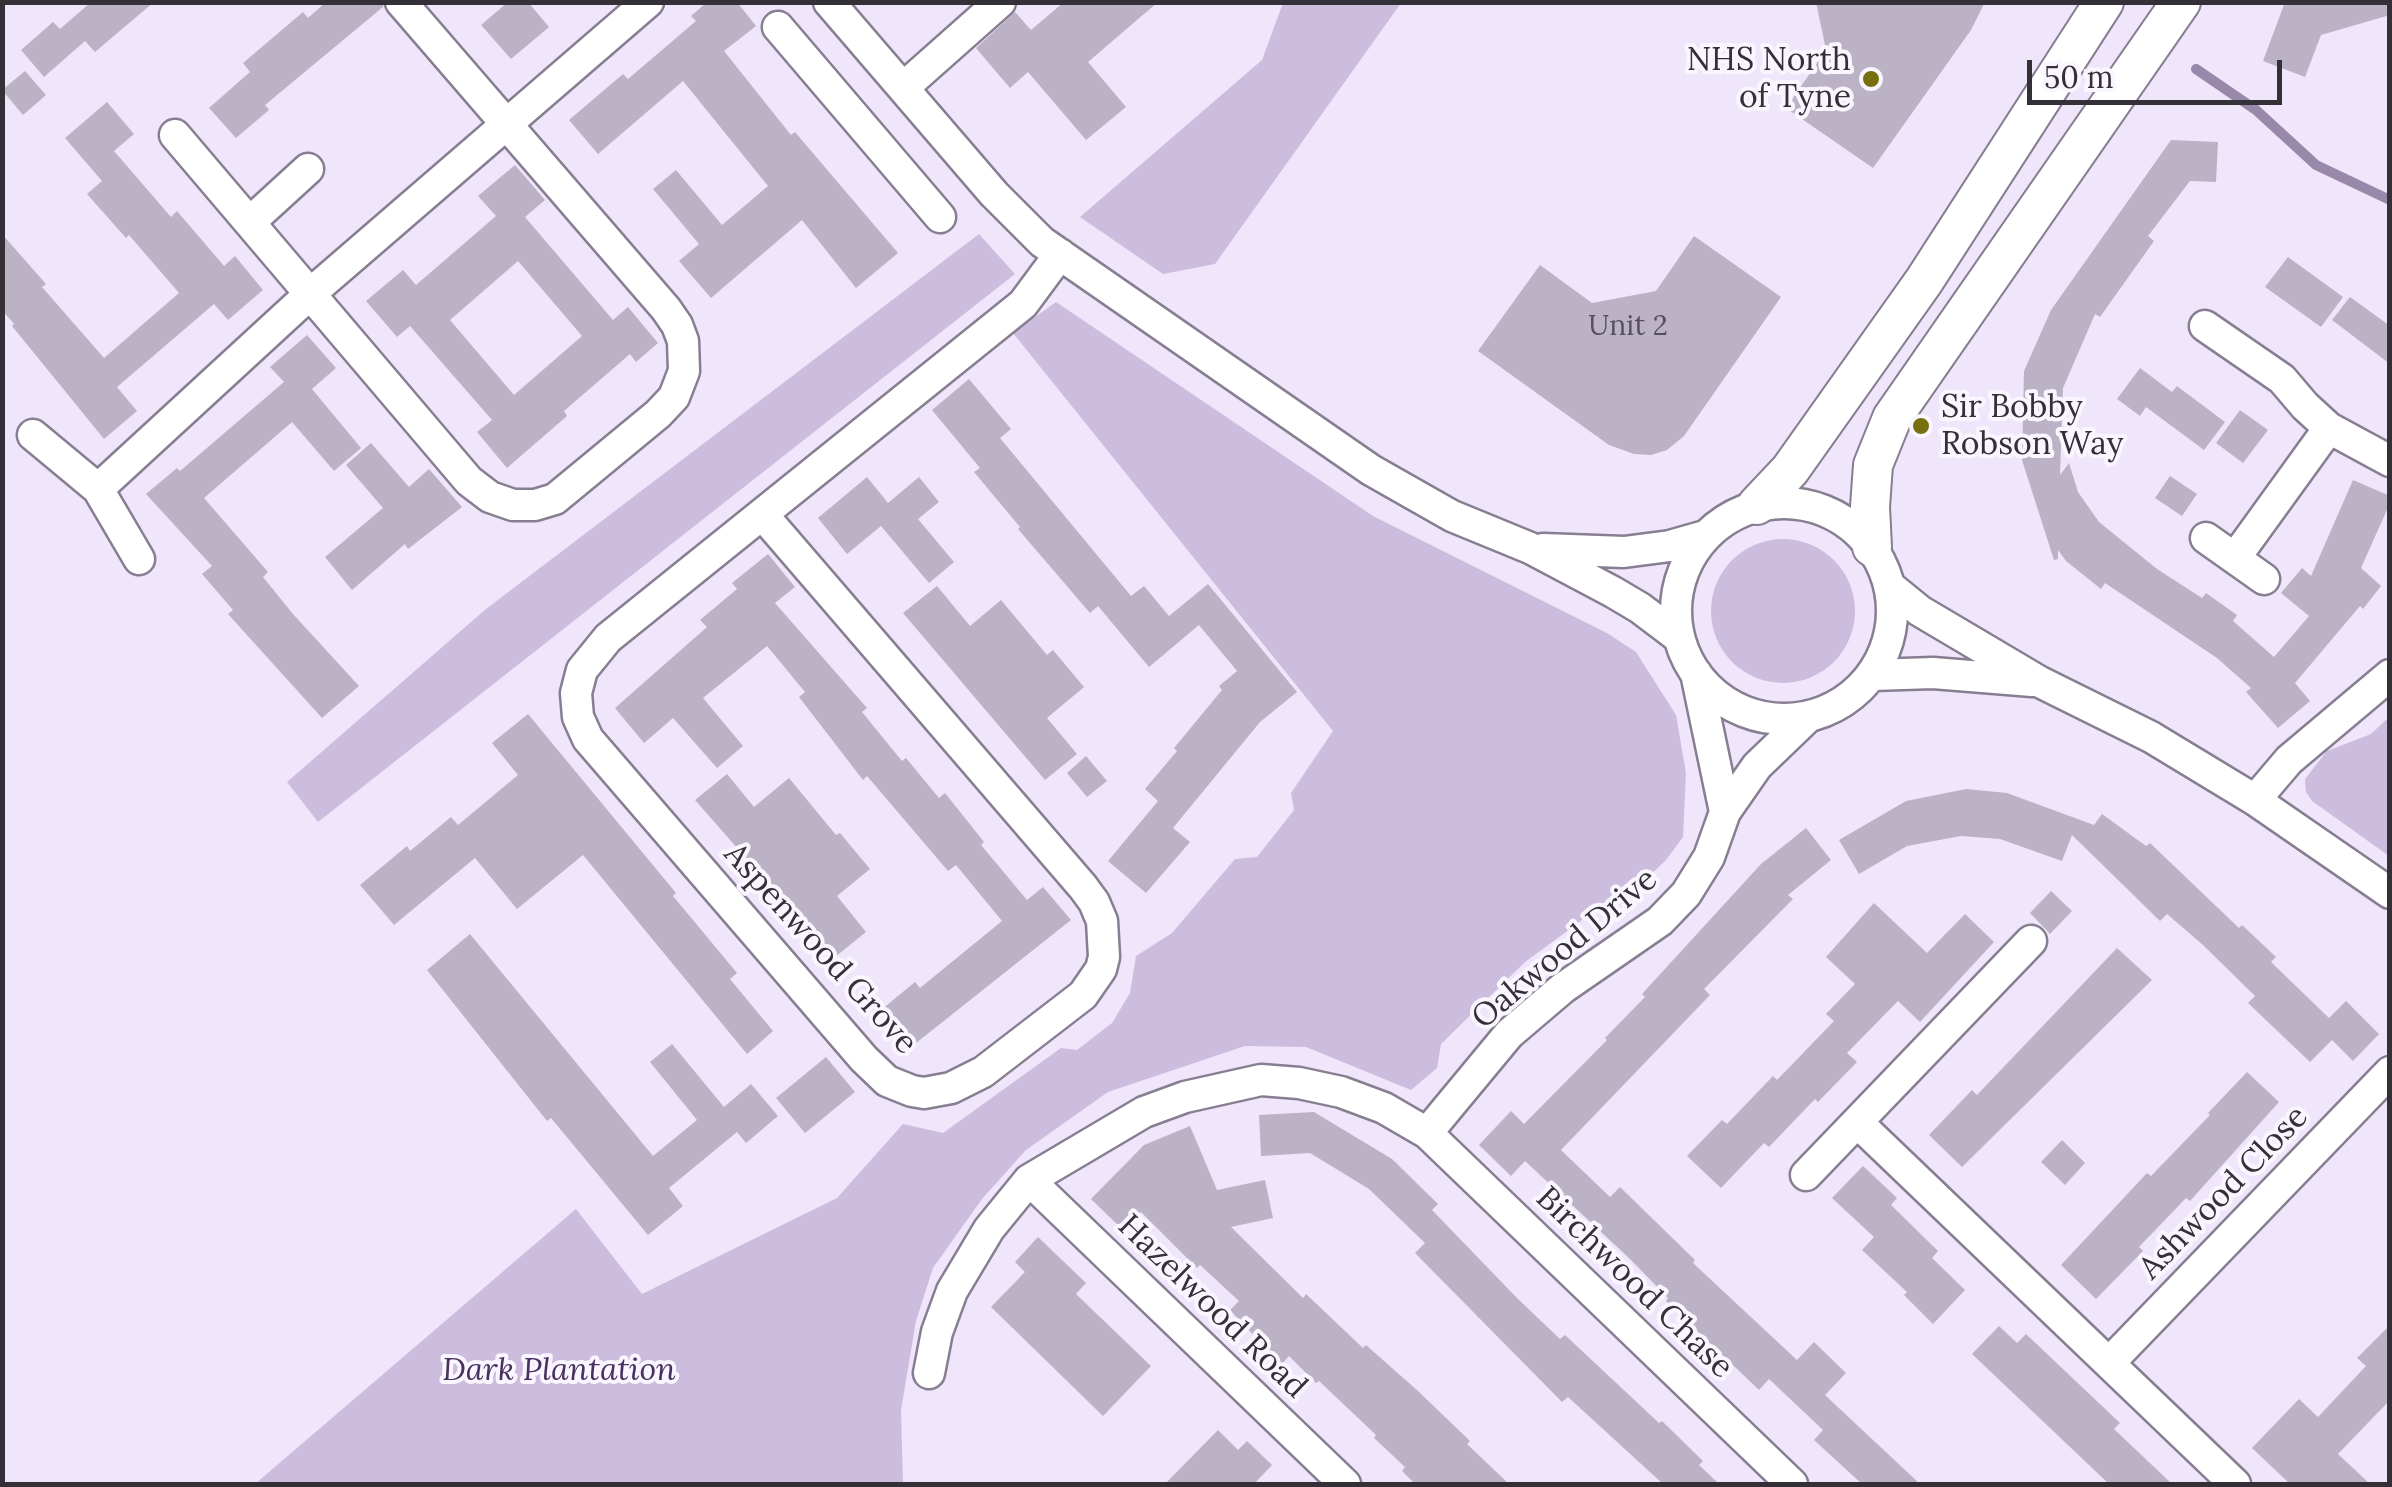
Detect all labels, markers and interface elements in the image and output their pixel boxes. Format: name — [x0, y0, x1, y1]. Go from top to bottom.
scale bar — [2032, 40, 2287, 102]
place label: NHS North of Tyne — [1687, 42, 1851, 117]
text: 50 m — [2044, 58, 2114, 96]
marker: NHS North of Tyne — [1860, 68, 1882, 90]
house number: Unit 2 — [1588, 310, 1668, 344]
place label: Sir Bobby Robson Way — [1941, 389, 2123, 464]
marker: Sir Bobby Robson Way — [1910, 415, 1932, 437]
street label: Aspenwood Grove — [715, 836, 925, 1062]
street label: Oakwood Drive — [1465, 861, 1665, 1037]
street label: Ashwood Close — [2132, 1098, 2316, 1288]
street label: Birchwood Chase — [1528, 1179, 1740, 1387]
street label: Hazelwood Road — [1110, 1207, 1314, 1407]
park label: Dark Plantation — [442, 1352, 676, 1390]

